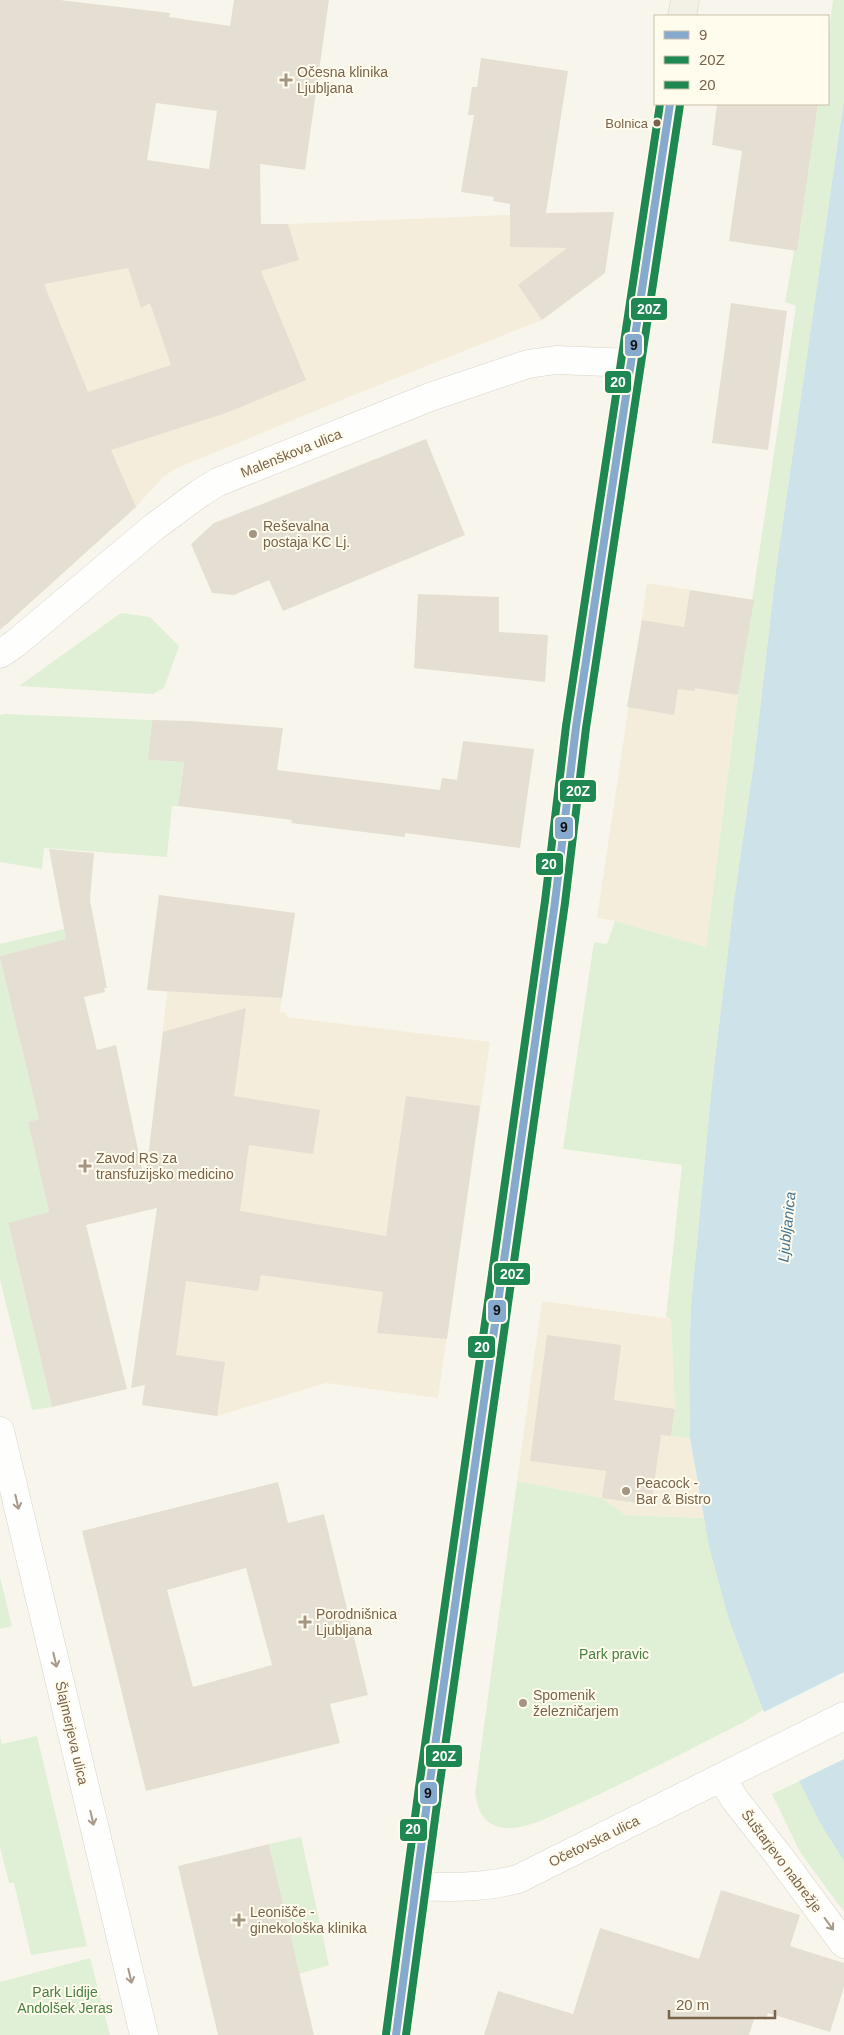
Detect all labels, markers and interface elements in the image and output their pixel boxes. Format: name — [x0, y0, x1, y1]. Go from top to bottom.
legend — [654, 15, 829, 105]
text: 9 — [699, 26, 707, 43]
text: 20Z — [699, 51, 725, 68]
place label: Očesna klinika Ljubljana — [297, 64, 388, 96]
marker: Očesna klinika Ljubljana — [279, 73, 293, 87]
text: 20 — [699, 76, 716, 93]
place label: Bolnica — [605, 116, 649, 131]
marker: Bolnica — [652, 118, 662, 128]
line badge: 20Z — [630, 297, 668, 321]
text: 20Z — [637, 301, 662, 317]
line badge: 9 — [624, 333, 643, 357]
text: 9 — [630, 337, 638, 353]
line badge: 20 — [604, 370, 632, 394]
text: 20 — [610, 374, 626, 390]
street label: Malenškova ulica — [238, 425, 344, 481]
place label: Reševalna postaja KC Lj. — [263, 518, 350, 550]
marker: Reševalna postaja KC Lj. — [247, 528, 259, 540]
line badge: 20Z — [559, 779, 597, 803]
text: 20Z — [566, 783, 591, 799]
line badge: 9 — [554, 816, 574, 840]
text: 9 — [560, 819, 568, 835]
line badge: 20 — [535, 852, 564, 876]
text: 20 — [541, 856, 557, 872]
place label: Zavod RS za transfuzijsko medicino — [96, 1150, 234, 1182]
marker: Zavod RS za transfuzijsko medicino — [78, 1159, 92, 1173]
water label: Ljubljanica — [774, 1191, 799, 1263]
line badge: 20Z — [493, 1262, 531, 1286]
text: 20Z — [500, 1266, 525, 1282]
line badge: 9 — [487, 1299, 507, 1323]
text: 9 — [493, 1302, 501, 1318]
line badge: 20 — [467, 1335, 496, 1359]
text: 20 — [474, 1339, 490, 1355]
place label: Peacock - Bar & Bistro — [636, 1475, 711, 1507]
marker: Peacock - Bar & Bistro — [620, 1485, 632, 1497]
one-way arrow — [13, 1494, 22, 1510]
place label: Porodnišnica Ljubljana — [316, 1606, 397, 1638]
marker: Porodnišnica Ljubljana — [298, 1615, 312, 1629]
park label: Park pravic — [579, 1646, 649, 1662]
one-way arrow — [51, 1652, 60, 1668]
street label: Šlajmerjeva ulica — [52, 1680, 92, 1787]
place label: Spomenik železničarjem — [533, 1687, 619, 1719]
marker: Spomenik železničarjem — [517, 1697, 529, 1709]
line badge: 20Z — [425, 1744, 463, 1768]
text: 20Z — [432, 1748, 457, 1764]
line badge: 9 — [419, 1781, 438, 1805]
text: 9 — [424, 1785, 432, 1801]
street label: Šuštarjevo nabrežje — [738, 1807, 826, 1915]
one-way arrow — [88, 1810, 98, 1826]
street label: Očetovska ulica — [546, 1812, 642, 1870]
line badge: 20 — [399, 1818, 428, 1842]
text: 20 — [405, 1821, 421, 1837]
place label: Leonišče - ginekološka klinika — [250, 1904, 367, 1936]
marker: Leonišče - ginekološka klinika — [232, 1913, 246, 1927]
one-way arrow — [824, 1917, 834, 1931]
one-way arrow — [126, 1968, 135, 1984]
park label: Park Lidije Andolšek Jeras — [17, 1984, 113, 2016]
scale bar — [669, 1988, 775, 2020]
text: 20 m — [676, 1996, 709, 2013]

